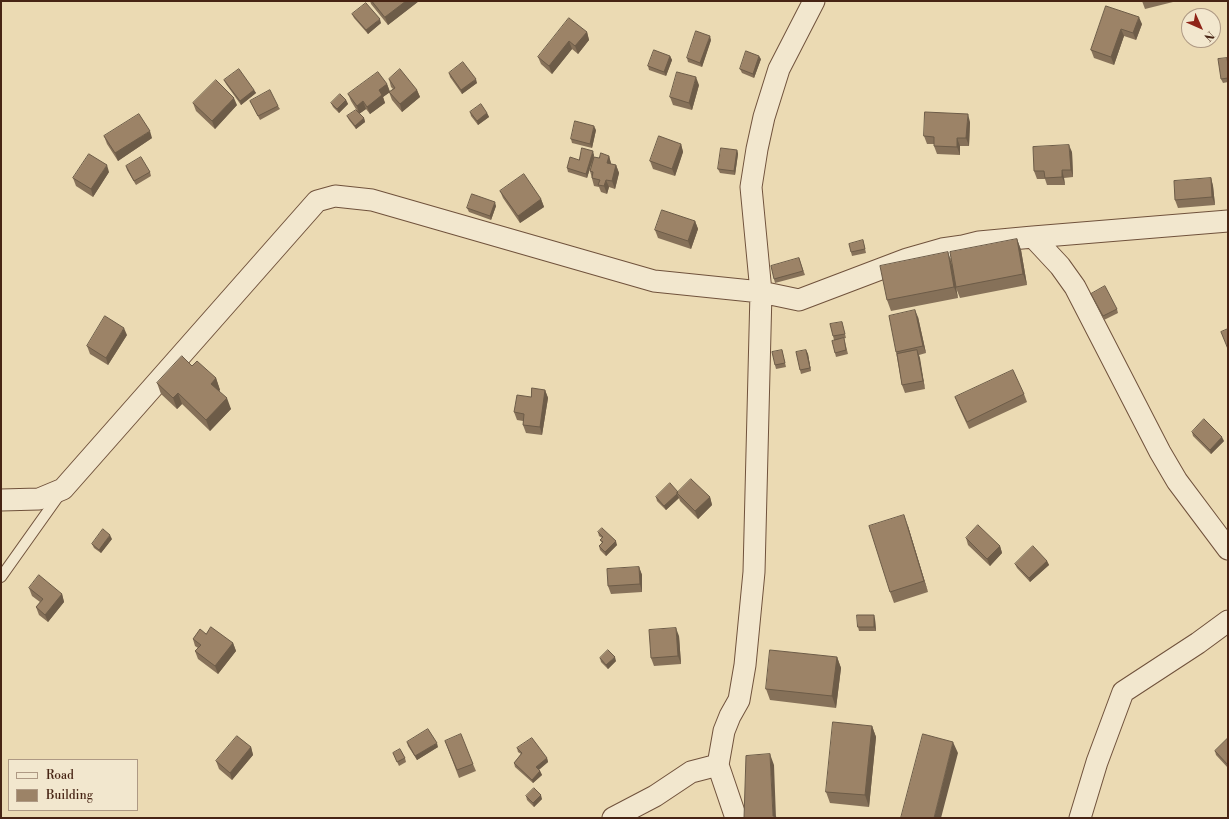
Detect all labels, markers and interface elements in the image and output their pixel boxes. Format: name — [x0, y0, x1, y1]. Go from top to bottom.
north arrow — [1181, 8, 1221, 48]
text: N — [1201, 28, 1217, 44]
legend — [8, 759, 138, 811]
text: Road — [46, 768, 74, 783]
text: Building — [46, 788, 93, 803]

